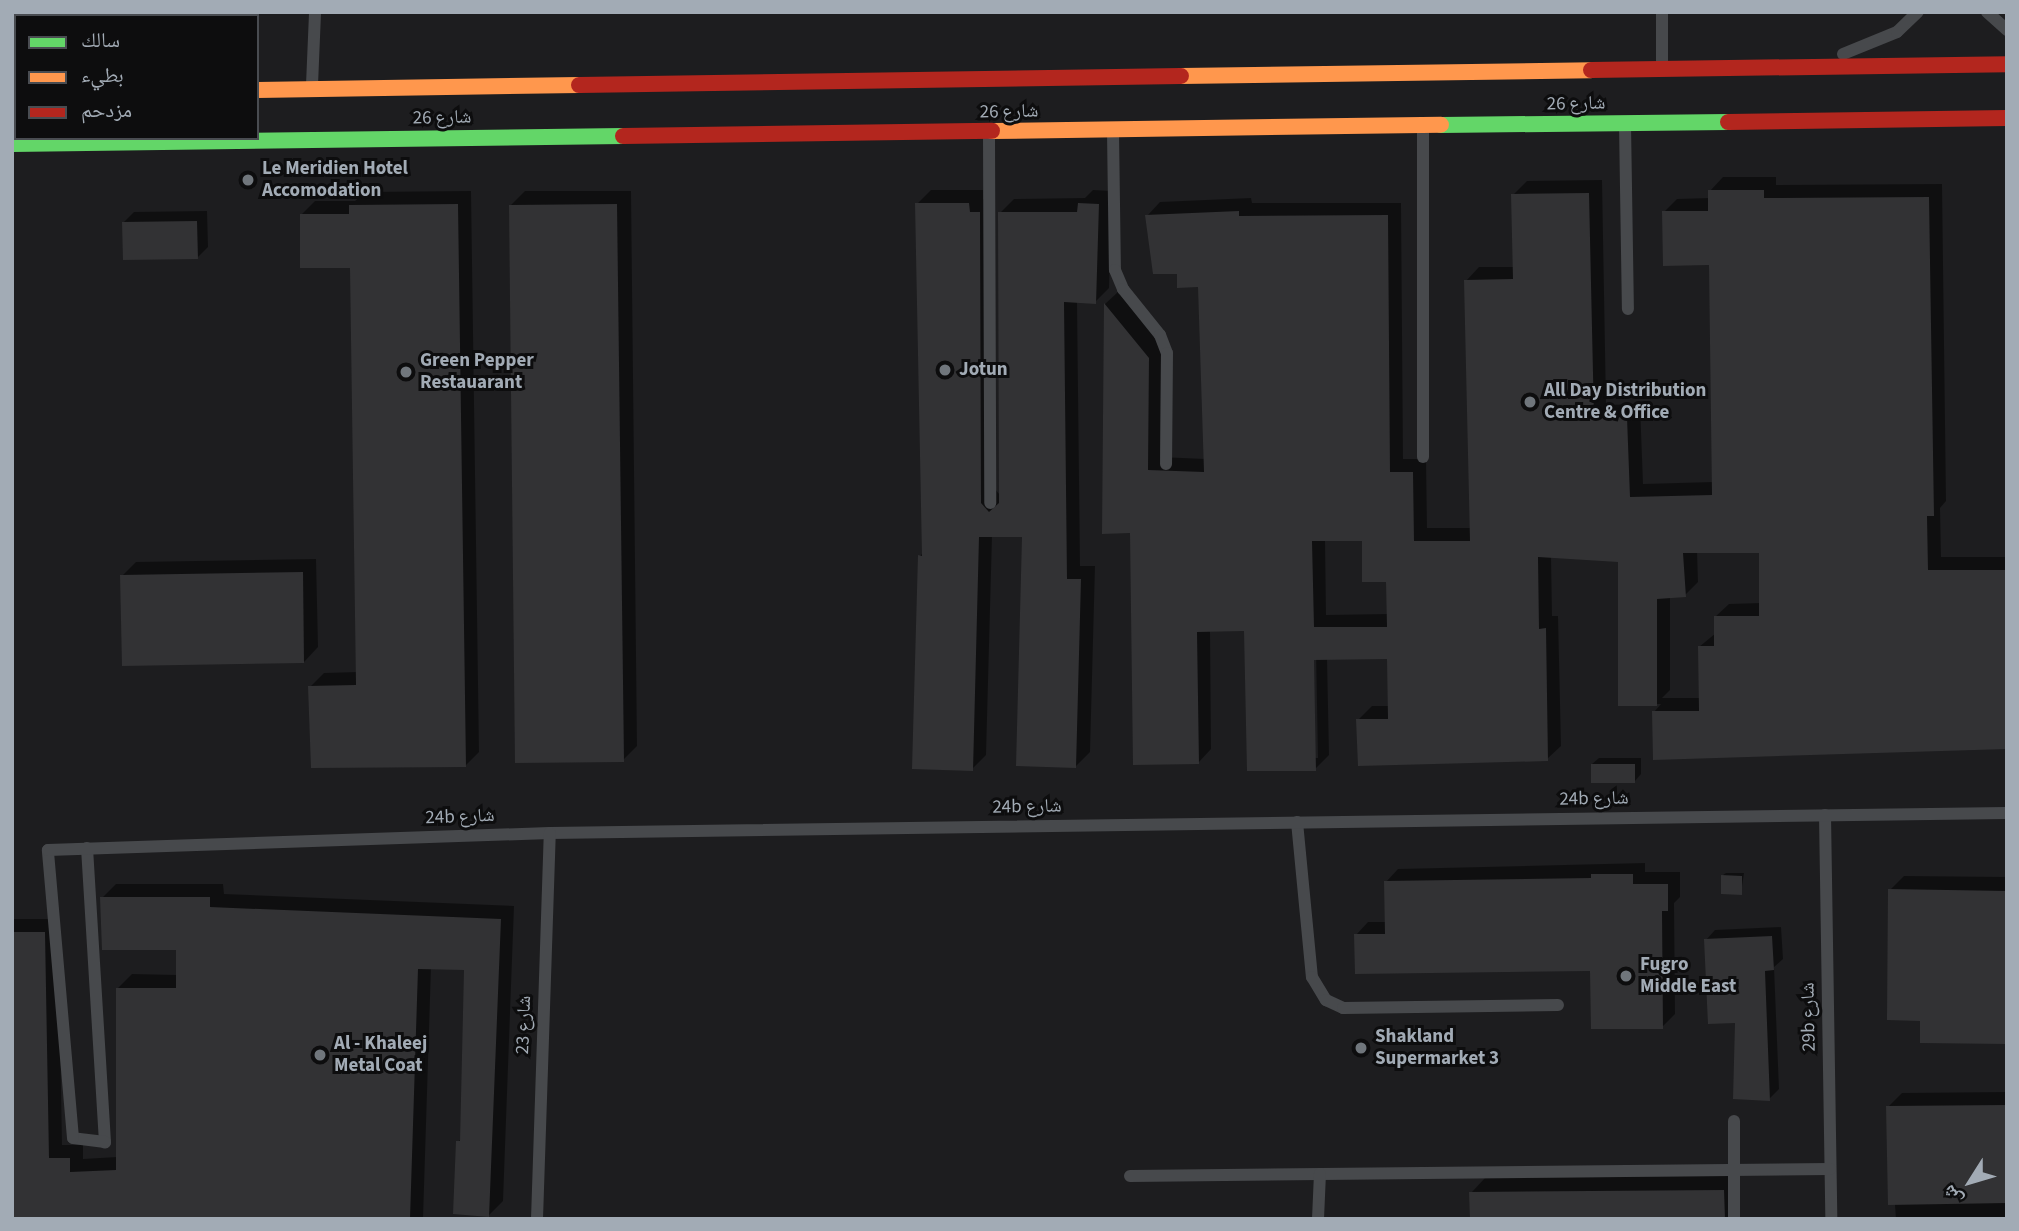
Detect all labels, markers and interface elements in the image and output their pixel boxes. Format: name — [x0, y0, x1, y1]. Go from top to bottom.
legend — [14, 14, 259, 140]
text: سالك — [81, 25, 120, 55]
text: بطيء — [81, 60, 124, 90]
street label: شارع 26 — [1546, 92, 1606, 116]
text: مزدحم — [81, 95, 132, 125]
street label: شارع 26 — [979, 100, 1039, 124]
street label: شارع 26 — [412, 106, 472, 130]
place label: Le Meridien Hotel Accomodation — [262, 158, 408, 202]
marker: Le Meridien Hotel Accomodation — [240, 172, 256, 188]
place label: Green Pepper Restauarant — [420, 350, 534, 394]
place label: Jotun — [959, 359, 1008, 381]
marker: Jotun — [937, 362, 953, 378]
marker: Green Pepper Restauarant — [398, 364, 414, 380]
place label: All Day Distribution Centre & Office — [1544, 380, 1706, 424]
marker: All Day Distribution Centre & Office — [1522, 394, 1538, 410]
street label: 24b شارع — [1559, 787, 1629, 811]
street label: 24b شارع — [992, 795, 1062, 819]
street label: 24b شارع — [425, 804, 495, 830]
place label: Fugro Middle East — [1640, 954, 1736, 998]
marker: Fugro Middle East — [1618, 968, 1634, 984]
street label: 29b شارع — [1797, 982, 1821, 1052]
street label: شارع 23 — [512, 995, 536, 1055]
place label: Shakland Supermarket 3 — [1375, 1026, 1499, 1070]
place label: Al - Khaleej Metal Coat — [334, 1033, 427, 1077]
marker: Shakland Supermarket 3 — [1353, 1040, 1369, 1056]
marker: Al - Khaleej Metal Coat — [312, 1047, 328, 1063]
north arrow — [1935, 1147, 2005, 1217]
text: ش — [1936, 1179, 1970, 1211]

